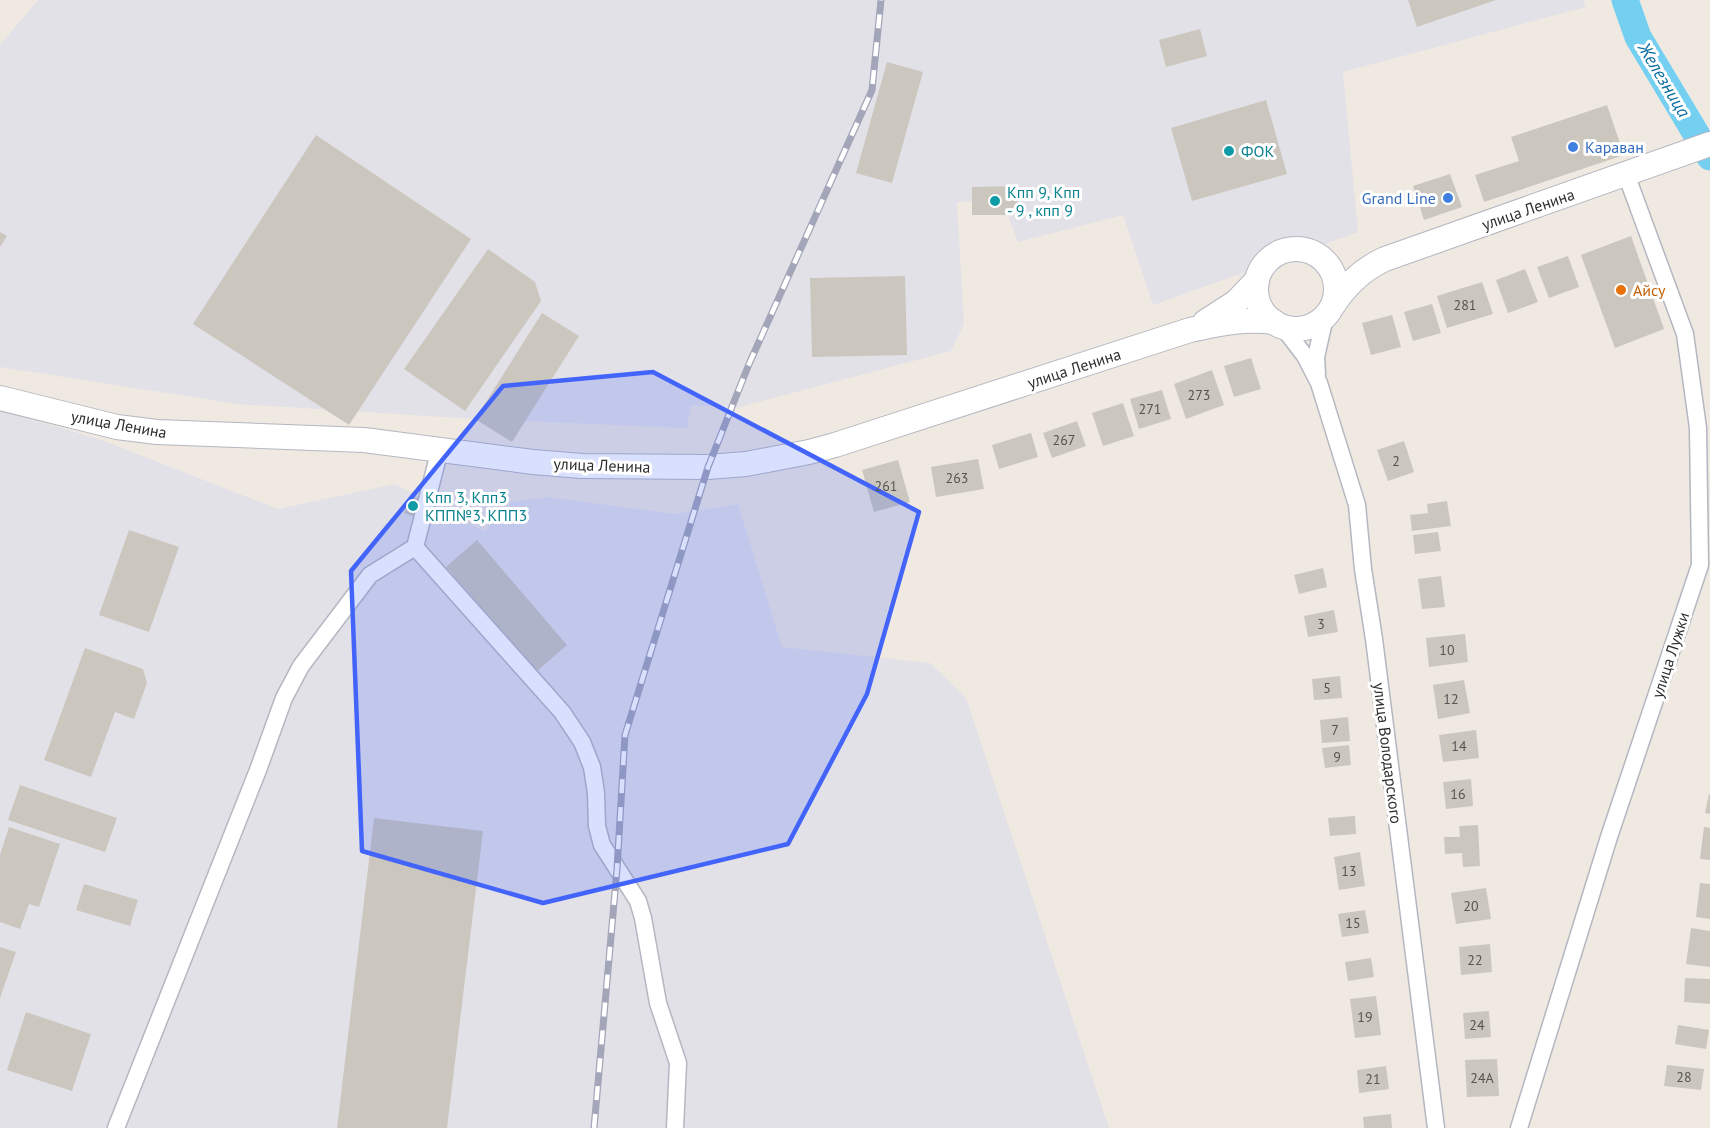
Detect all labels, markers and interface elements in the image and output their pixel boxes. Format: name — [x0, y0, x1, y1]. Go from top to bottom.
water label: Железница — [1633, 37, 1696, 121]
place label: Караван — [1585, 137, 1644, 157]
marker: Караван — [1566, 140, 1580, 154]
place label: ФОК — [1241, 141, 1274, 161]
marker: ФОК — [1222, 144, 1236, 158]
place label: Кпп 9, Кпп - 9 , кпп 9 — [1007, 182, 1080, 220]
street label: улица Ленина — [1479, 184, 1577, 234]
place label: Grand Line — [1362, 188, 1436, 208]
marker: Grand Line — [1441, 191, 1455, 205]
marker: Кпп 9, Кпп - 9 , кпп 9 — [988, 194, 1002, 208]
place label: Айсу — [1633, 280, 1666, 300]
marker: Айсу — [1614, 283, 1628, 297]
house number: 281 — [1454, 296, 1476, 314]
street label: улица Ленина — [1025, 344, 1123, 392]
house number: 273 — [1188, 386, 1210, 404]
house number: 271 — [1139, 400, 1161, 418]
street label: улица Ленина — [70, 406, 168, 442]
house number: 267 — [1053, 431, 1075, 449]
house number: 2 — [1392, 452, 1400, 470]
street label: улица Ленина — [553, 453, 651, 477]
house number: 263 — [946, 469, 968, 487]
house number: 261 — [875, 477, 897, 495]
place label: Кпп 3, Кпп3 КПП№3, КПП3 — [425, 487, 527, 525]
marker: Кпп 3, Кпп3 КПП№3, КПП3 — [406, 499, 420, 513]
street label: улица Лужки — [1647, 609, 1693, 701]
house number: 3 — [1317, 615, 1325, 633]
house number: 10 — [1439, 641, 1455, 659]
house number: 5 — [1323, 679, 1331, 697]
street label: улица Володарского — [1369, 681, 1407, 825]
house number: 12 — [1443, 690, 1459, 708]
house number: 7 — [1331, 721, 1339, 739]
house number: 14 — [1451, 737, 1467, 755]
house number: 9 — [1333, 748, 1341, 766]
house number: 16 — [1450, 785, 1466, 803]
house number: 13 — [1341, 862, 1357, 880]
house number: 20 — [1463, 897, 1479, 915]
house number: 15 — [1345, 914, 1361, 932]
house number: 22 — [1467, 951, 1483, 969]
house number: 19 — [1357, 1008, 1373, 1026]
house number: 24 — [1469, 1016, 1485, 1034]
house number: 28 — [1676, 1068, 1692, 1086]
house number: 24А — [1470, 1069, 1495, 1087]
house number: 21 — [1365, 1070, 1381, 1088]

